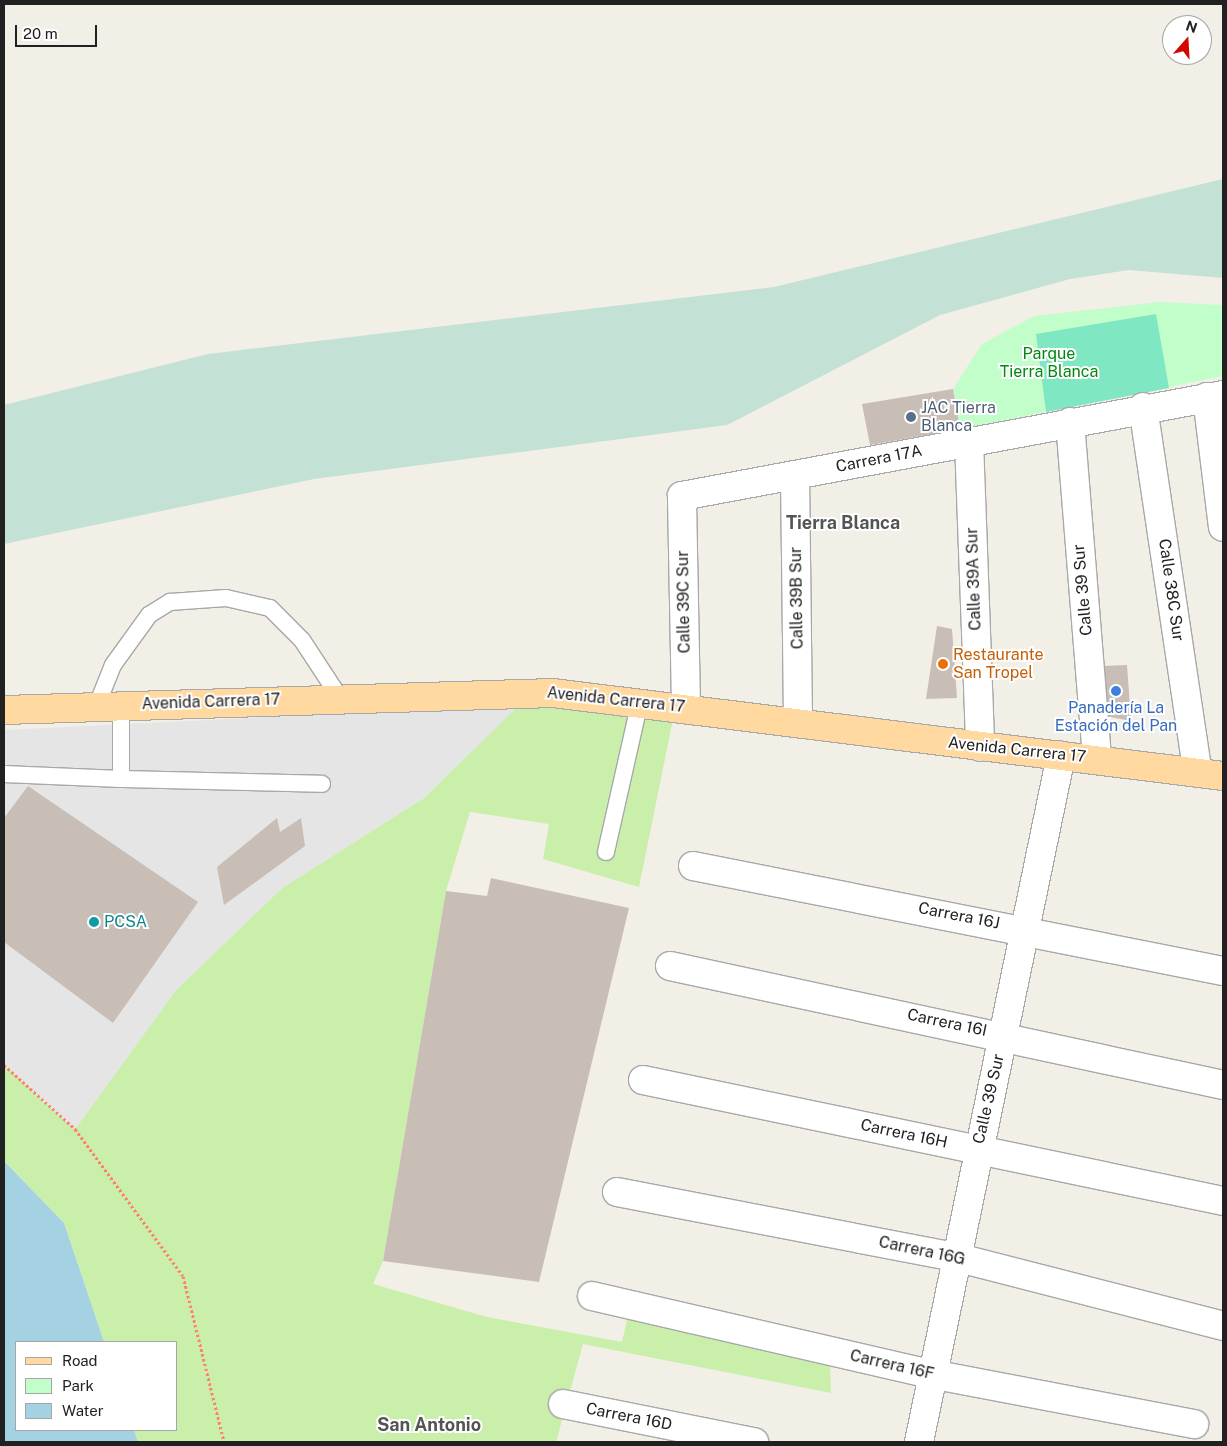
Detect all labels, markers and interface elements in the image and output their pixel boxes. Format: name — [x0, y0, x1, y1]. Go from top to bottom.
scale bar — [18, 15, 100, 47]
north arrow — [1162, 15, 1212, 65]
text: N — [1184, 17, 1199, 36]
text: 20 m — [23, 25, 58, 42]
park label: Parque Tierra Blanca — [1000, 344, 1098, 382]
place label: JAC Tierra Blanca — [921, 398, 996, 436]
marker: JAC Tierra Blanca — [905, 411, 917, 423]
street label: Carrera 17A — [834, 441, 924, 477]
district label: Tierra Blanca — [786, 512, 900, 534]
street label: Calle 39A Sur — [963, 527, 985, 631]
street label: Calle 38C Sur — [1154, 537, 1188, 643]
street label: Calle 39 Sur — [1069, 543, 1097, 637]
street label: Calle 39B Sur — [787, 546, 807, 650]
street label: Calle 39C Sur — [674, 550, 694, 654]
place label: Restaurante San Tropel — [953, 645, 1044, 683]
marker: Restaurante San Tropel — [937, 658, 949, 670]
street label: Avenida Carrera 17 — [546, 683, 686, 717]
marker: Panadería La Estación del Pan — [1110, 685, 1122, 697]
street label: Avenida Carrera 17 — [141, 690, 281, 714]
place label: Panadería La Estación del Pan — [1055, 698, 1177, 736]
street label: Avenida Carrera 17 — [947, 733, 1087, 767]
street label: Carrera 16J — [917, 899, 1001, 933]
place label: PCSA — [104, 912, 147, 932]
marker: PCSA — [88, 916, 100, 928]
street label: Carrera 16I — [905, 1005, 989, 1041]
street label: Calle 39 Sur — [969, 1052, 1009, 1146]
street label: Carrera 16H — [859, 1115, 949, 1153]
street label: Carrera 16G — [877, 1232, 967, 1270]
legend — [15, 1341, 178, 1431]
street label: Carrera 16F — [848, 1346, 936, 1384]
text: Road — [62, 1352, 98, 1369]
text: Park — [62, 1377, 94, 1394]
street label: Carrera 16D — [584, 1399, 674, 1435]
text: Water — [62, 1402, 104, 1419]
district label: San Antonio — [377, 1414, 481, 1436]

